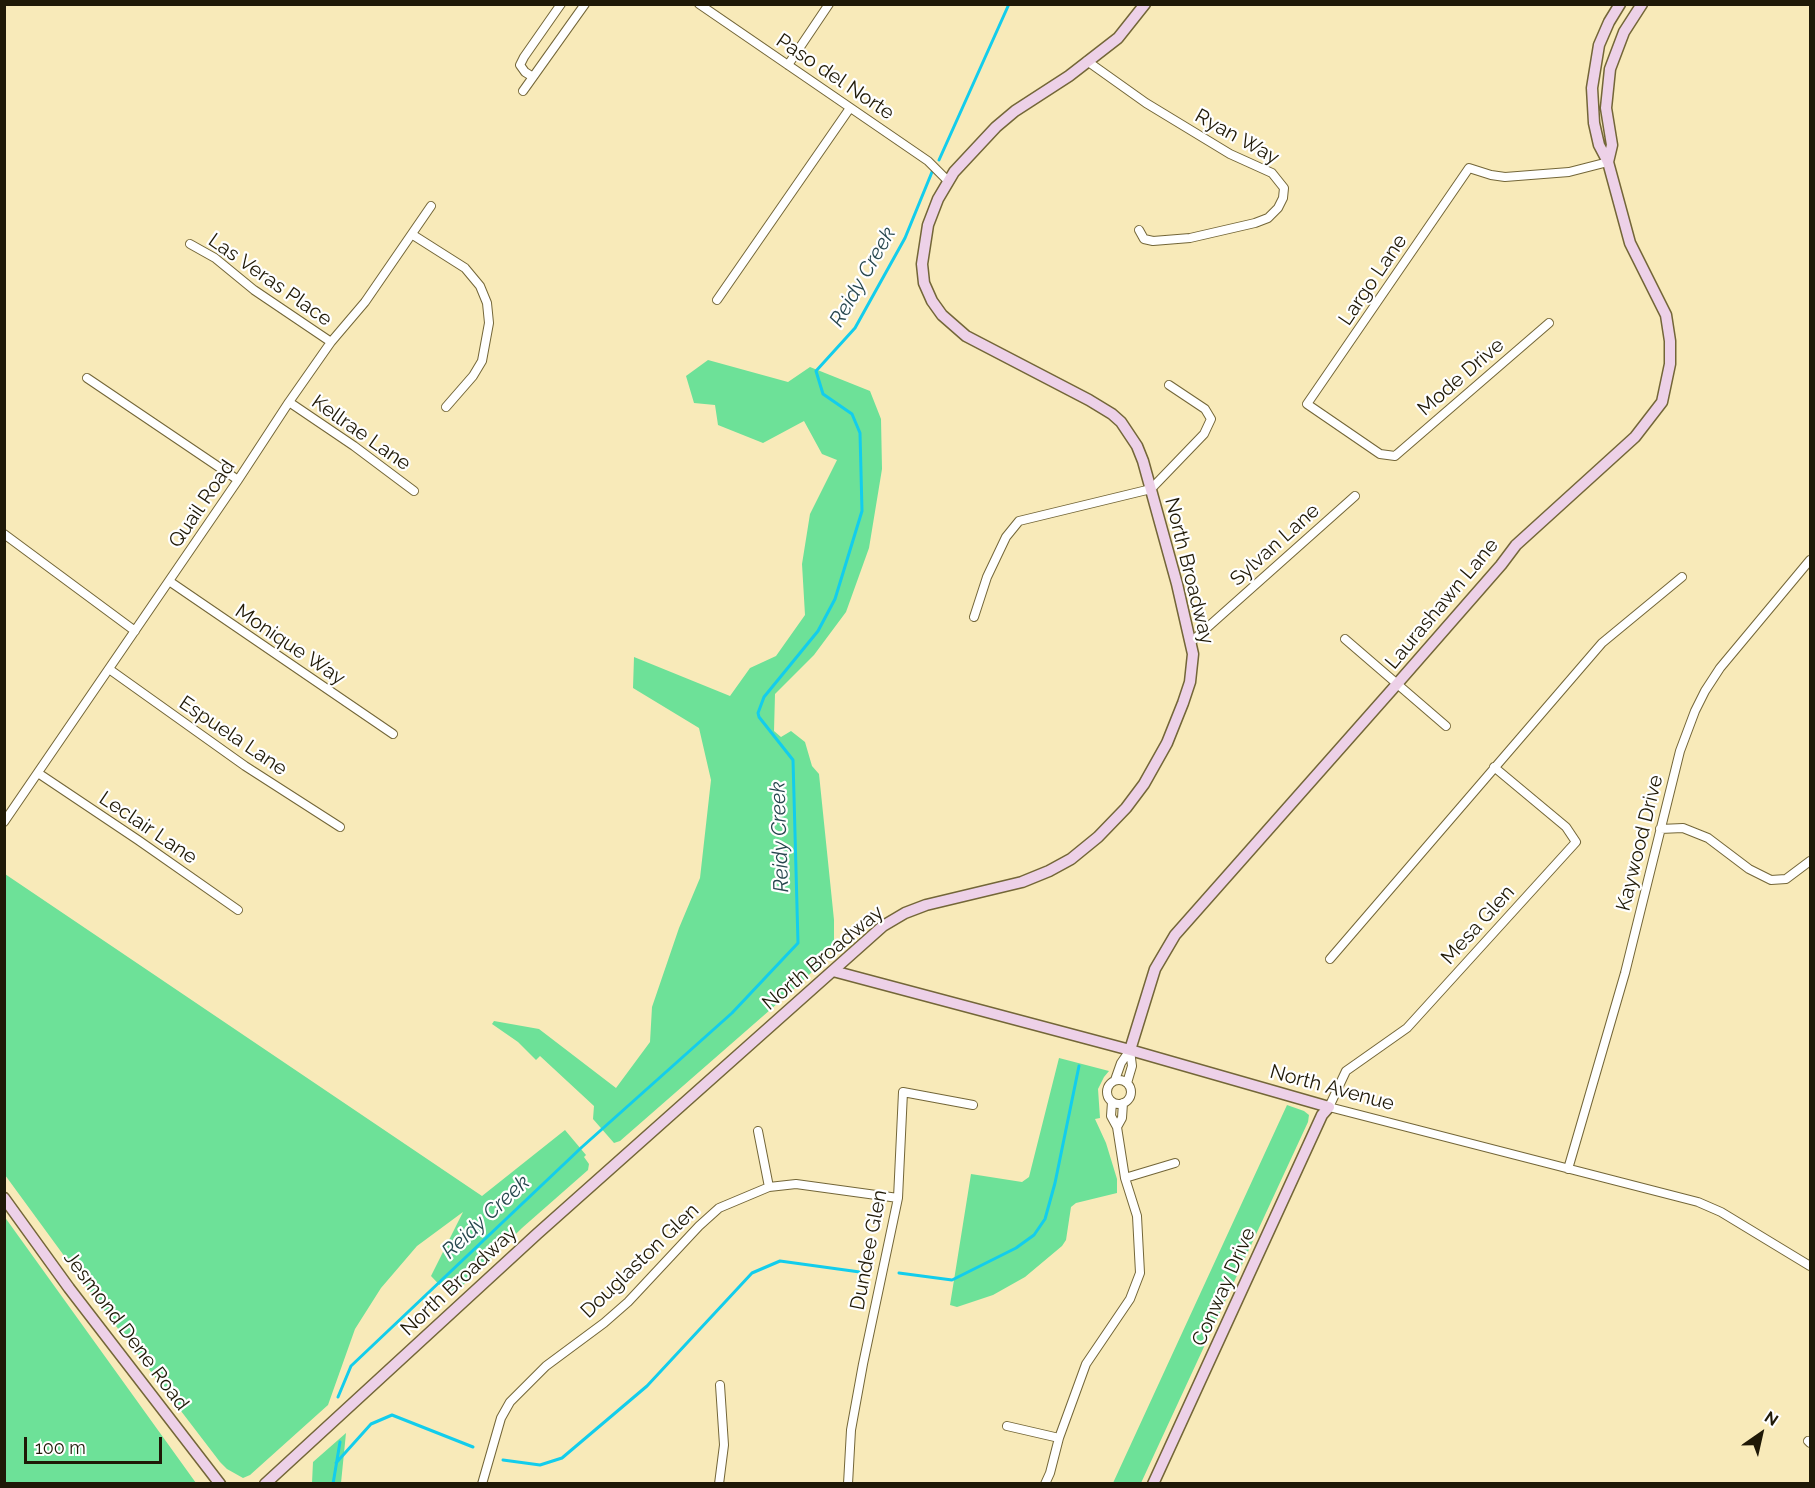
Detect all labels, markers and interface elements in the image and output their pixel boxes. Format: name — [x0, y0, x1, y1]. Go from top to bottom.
street label: Paso del Norte — [771, 29, 899, 125]
street label: Ryan Way — [1191, 104, 1283, 170]
water label: Reidy Creek — [824, 223, 902, 331]
street label: Las Veras Place — [204, 228, 336, 332]
street label: Largo Lane — [1334, 230, 1412, 330]
street label: Mode Drive — [1413, 333, 1509, 421]
street label: Kellrae Lane — [307, 390, 415, 476]
street label: Quail Road — [164, 456, 240, 552]
street label: North Broadway — [1159, 495, 1219, 647]
street label: Sylvan Lane — [1225, 499, 1325, 591]
street label: Laurashawn Lane — [1380, 534, 1504, 674]
street label: Monique Way — [230, 599, 350, 691]
street label: Espuela Lane — [174, 691, 292, 781]
street label: Kaywood Drive — [1612, 773, 1668, 913]
water label: Reidy Creek — [765, 781, 795, 893]
street label: Leclair Lane — [94, 786, 202, 870]
street label: Mesa Glen — [1436, 881, 1520, 969]
street label: North Broadway — [758, 900, 888, 1016]
street label: North Avenue — [1267, 1060, 1397, 1116]
water label: Reidy Creek — [437, 1170, 535, 1264]
street label: Dundee Glen — [846, 1188, 892, 1312]
street label: Douglaston Glen — [576, 1199, 704, 1323]
street label: North Broadway — [396, 1221, 522, 1341]
street label: Conway Drive — [1187, 1224, 1261, 1350]
street label: Jesmond Dene Road — [58, 1247, 194, 1415]
north arrow — [1731, 1404, 1791, 1464]
text: N — [1761, 1407, 1782, 1430]
scale bar — [27, 1425, 165, 1463]
text: 100 m — [35, 1437, 86, 1458]

